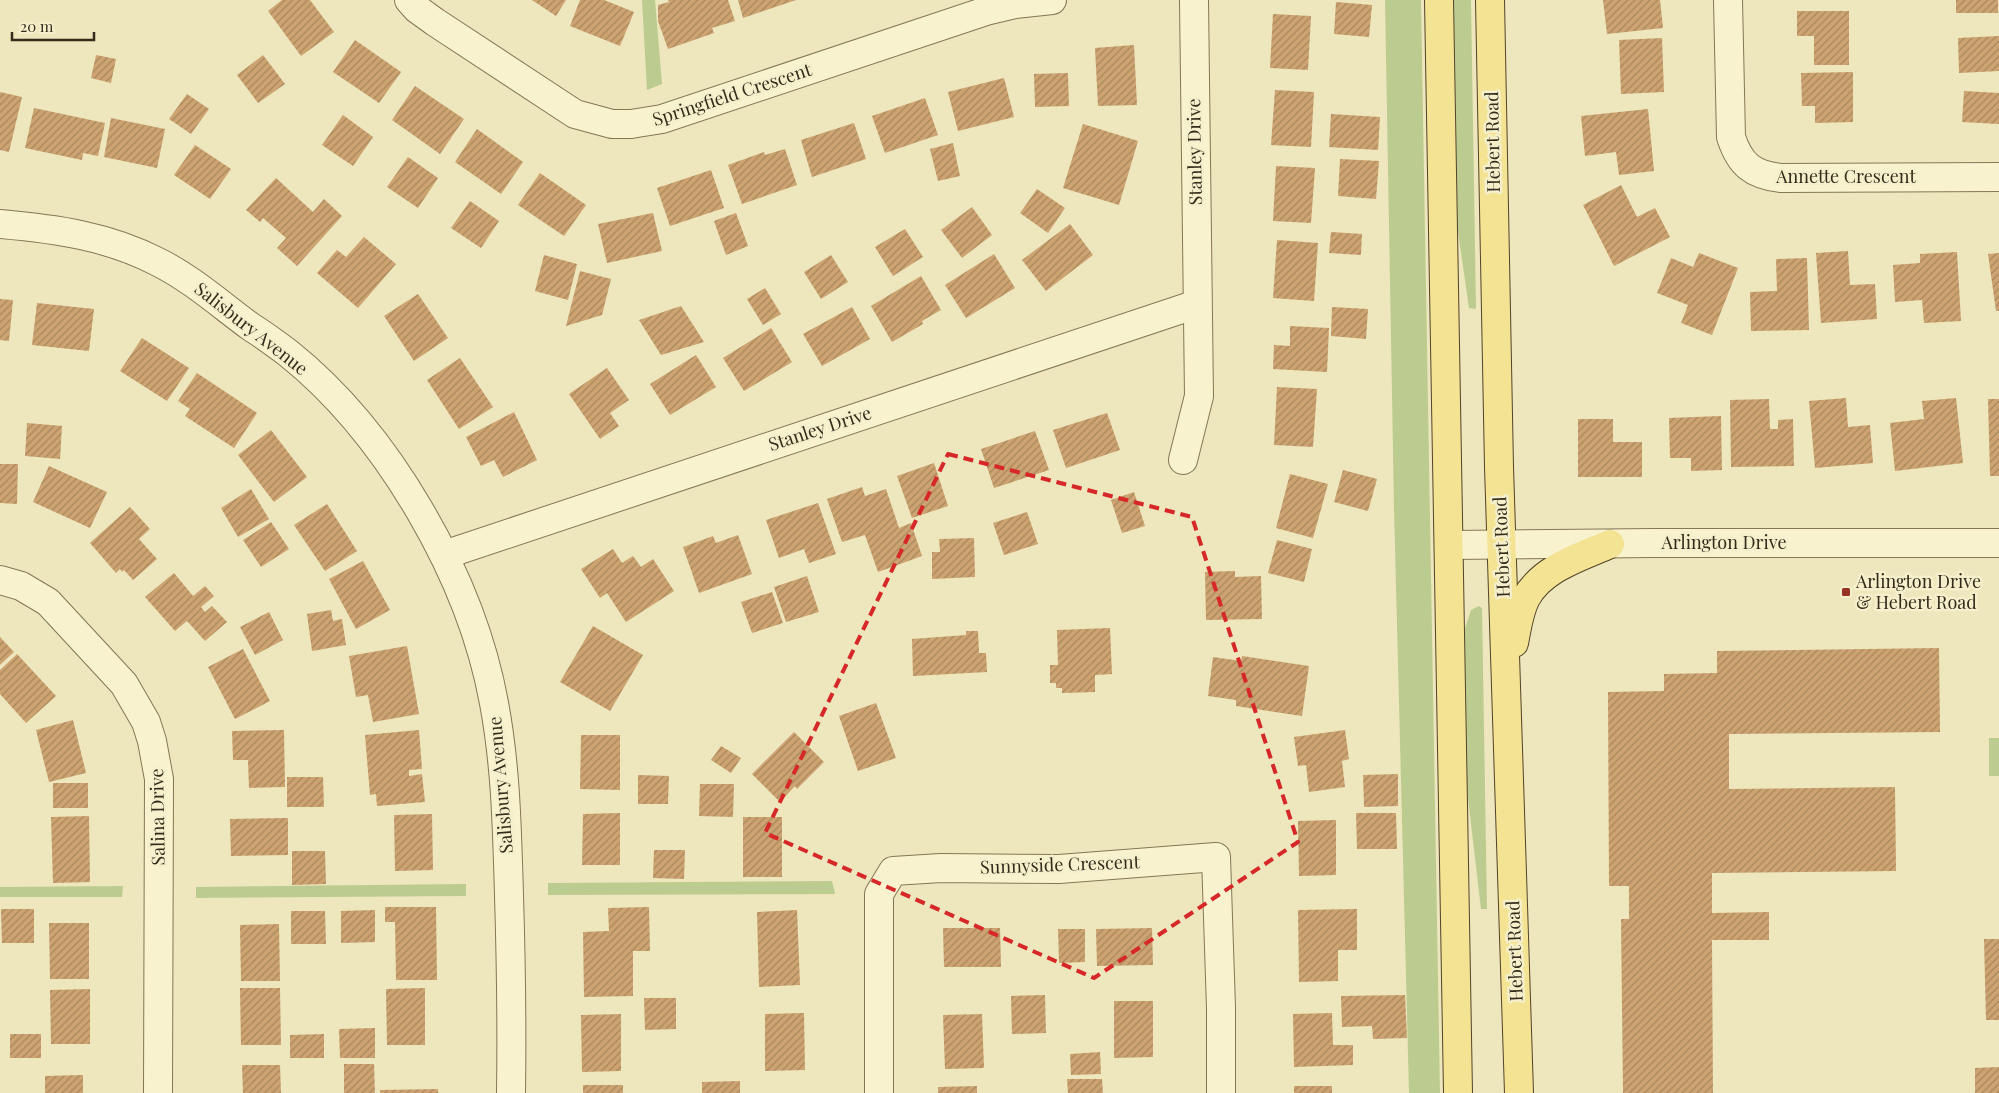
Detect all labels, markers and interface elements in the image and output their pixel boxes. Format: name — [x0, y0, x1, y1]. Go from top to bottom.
scale bar — [12, 10, 95, 42]
text: 20 m — [20, 16, 54, 36]
street label: Springfield Crescent — [649, 57, 815, 131]
street label: Hebert Road — [1479, 91, 1505, 193]
street label: Stanley Drive — [1181, 98, 1207, 206]
street label: Annette Crescent — [1775, 164, 1916, 188]
street label: Salisbury Avenue — [190, 276, 313, 380]
street label: Stanley Drive — [765, 400, 874, 456]
street label: Hebert Road — [1487, 496, 1515, 598]
street label: Arlington Drive — [1661, 530, 1787, 554]
place label: Arlington Drive & Hebert Road — [1855, 569, 1981, 614]
marker: Arlington Drive & Hebert Road — [1840, 586, 1852, 598]
street label: Salisbury Avenue — [482, 715, 518, 855]
street label: Salina Drive — [144, 768, 170, 866]
street label: Sunnyside Crescent — [980, 849, 1141, 879]
street label: Hebert Road — [1500, 900, 1528, 1002]

